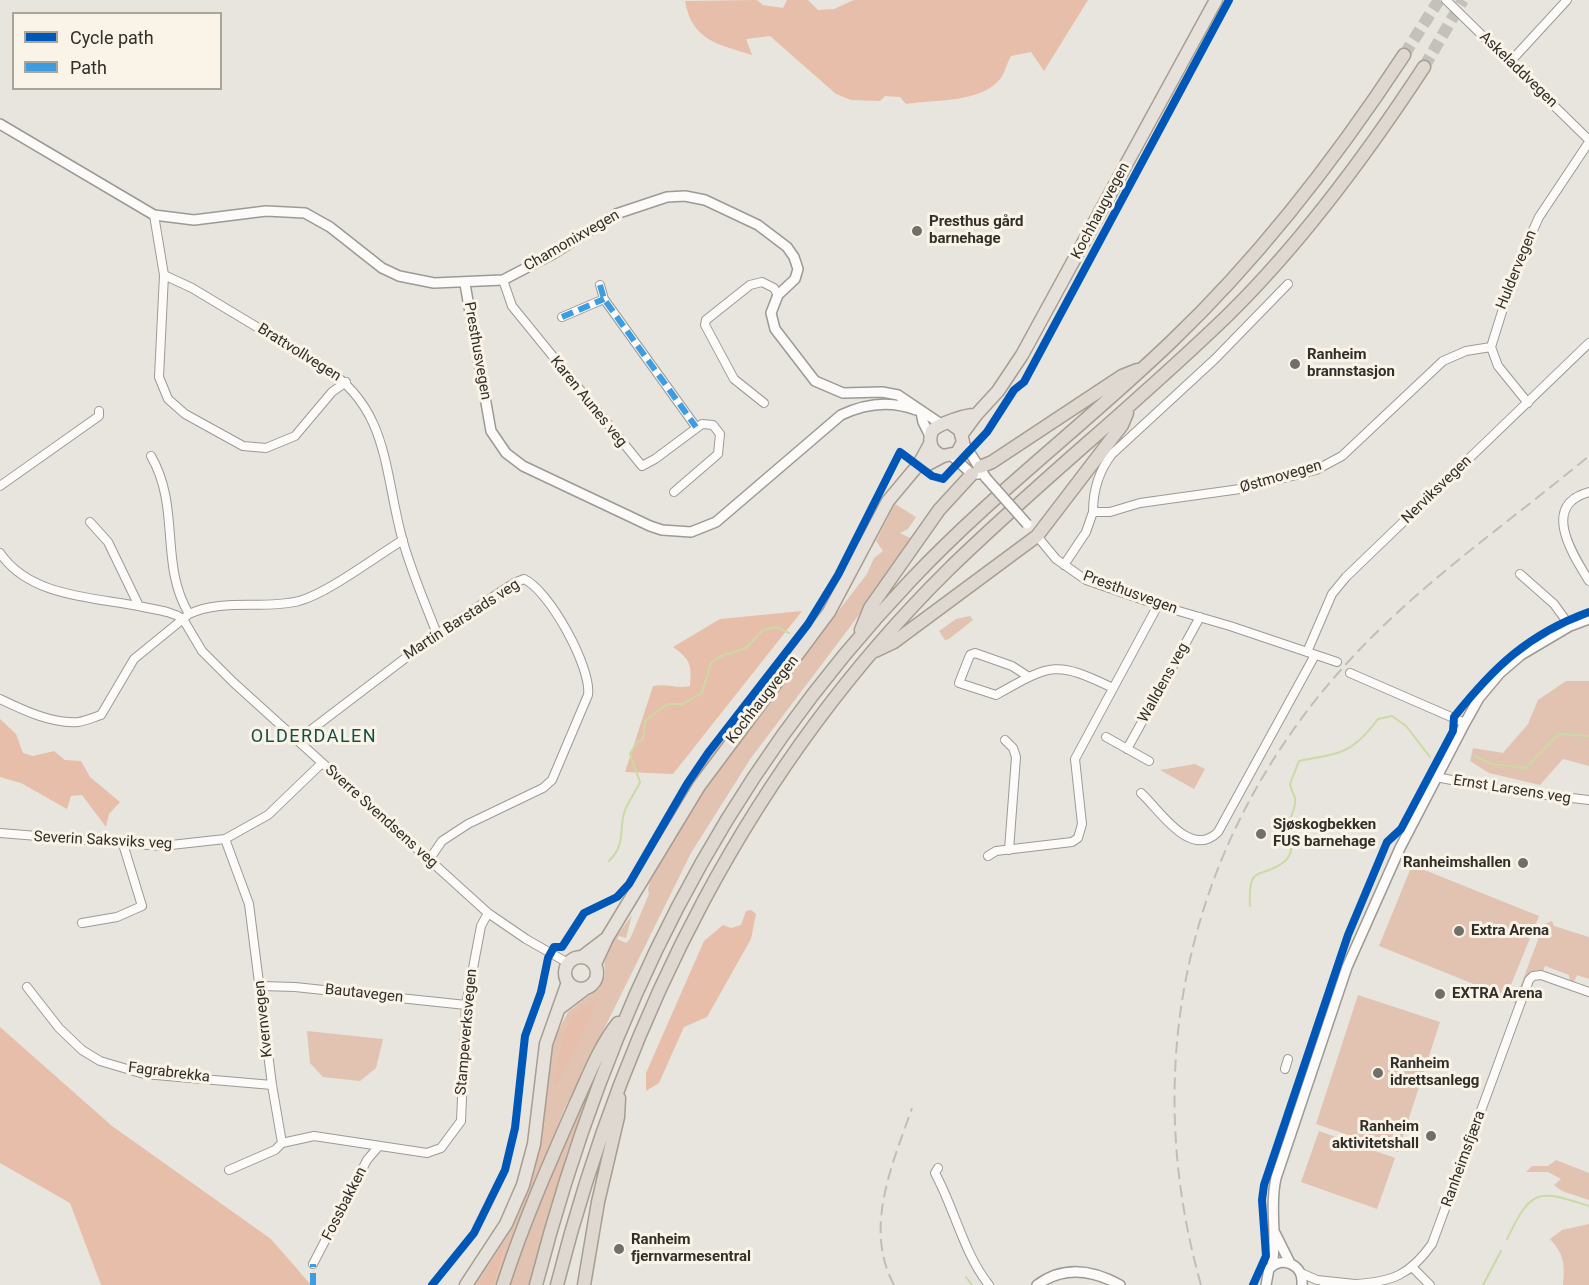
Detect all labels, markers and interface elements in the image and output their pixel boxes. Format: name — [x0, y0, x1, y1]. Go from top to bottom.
legend — [12, 12, 222, 90]
text: Cycle path — [70, 27, 154, 48]
street label: Askeladdvegen — [1475, 28, 1561, 112]
text: Path — [70, 57, 107, 78]
street label: Kochhaugvegen — [1068, 160, 1134, 262]
street label: Chamonixvegen — [521, 206, 623, 276]
place label: Presthus gård barnehage — [929, 213, 1024, 248]
marker: Presthus gård barnehage — [910, 224, 924, 238]
street label: Huldervegen — [1493, 228, 1541, 312]
street label: Presthusvegen — [460, 301, 494, 401]
street label: Brattvollvegen — [254, 320, 344, 386]
place label: Ranheim brannstasjon — [1307, 346, 1395, 381]
street label: Karen Aunes veg — [546, 353, 630, 451]
marker: Ranheim brannstasjon — [1288, 357, 1302, 371]
street label: Nerviksvegen — [1398, 452, 1476, 528]
street label: Østmovegen — [1238, 457, 1324, 497]
street label: Presthusvegen — [1080, 568, 1180, 618]
street label: Martin Barstads veg — [401, 576, 523, 664]
street label: Walldens veg — [1135, 640, 1193, 726]
street label: Kochhaugvegen — [723, 652, 803, 748]
district label: OLDERDALEN — [251, 726, 377, 748]
street label: Sverre Svendsens veg — [321, 762, 441, 872]
street label: Ernst Larsens veg — [1452, 772, 1572, 808]
place label: Sjøskogbekken FUS barnehage — [1273, 816, 1376, 851]
marker: Sjøskogbekken FUS barnehage — [1254, 827, 1268, 841]
street label: Severin Saksviks veg — [33, 828, 173, 854]
place label: Ranheimshallen — [1403, 854, 1511, 872]
marker: Ranheimshallen — [1516, 856, 1530, 870]
place label: Extra Arena — [1471, 922, 1549, 940]
marker: Extra Arena — [1452, 924, 1466, 938]
street label: Stampeverksvegen — [453, 968, 481, 1096]
street label: Kvernvegen — [251, 980, 277, 1058]
street label: Bautavegen — [324, 981, 404, 1007]
place label: EXTRA Arena — [1452, 985, 1543, 1003]
marker: EXTRA Arena — [1433, 987, 1447, 1001]
place label: Ranheim idrettsanlegg — [1390, 1055, 1479, 1090]
street label: Fagrabrekka — [127, 1059, 211, 1087]
marker: Ranheim idrettsanlegg — [1371, 1066, 1385, 1080]
street label: Ranheimsfjæra — [1438, 1109, 1490, 1209]
place label: Ranheim aktivitetshall — [1332, 1118, 1419, 1153]
marker: Ranheim aktivitetshall — [1424, 1129, 1438, 1143]
street label: Fossbakken — [319, 1164, 371, 1244]
place label: Ranheim fjernvarmesentral — [631, 1231, 751, 1266]
marker: Ranheim fjernvarmesentral — [612, 1242, 626, 1256]

